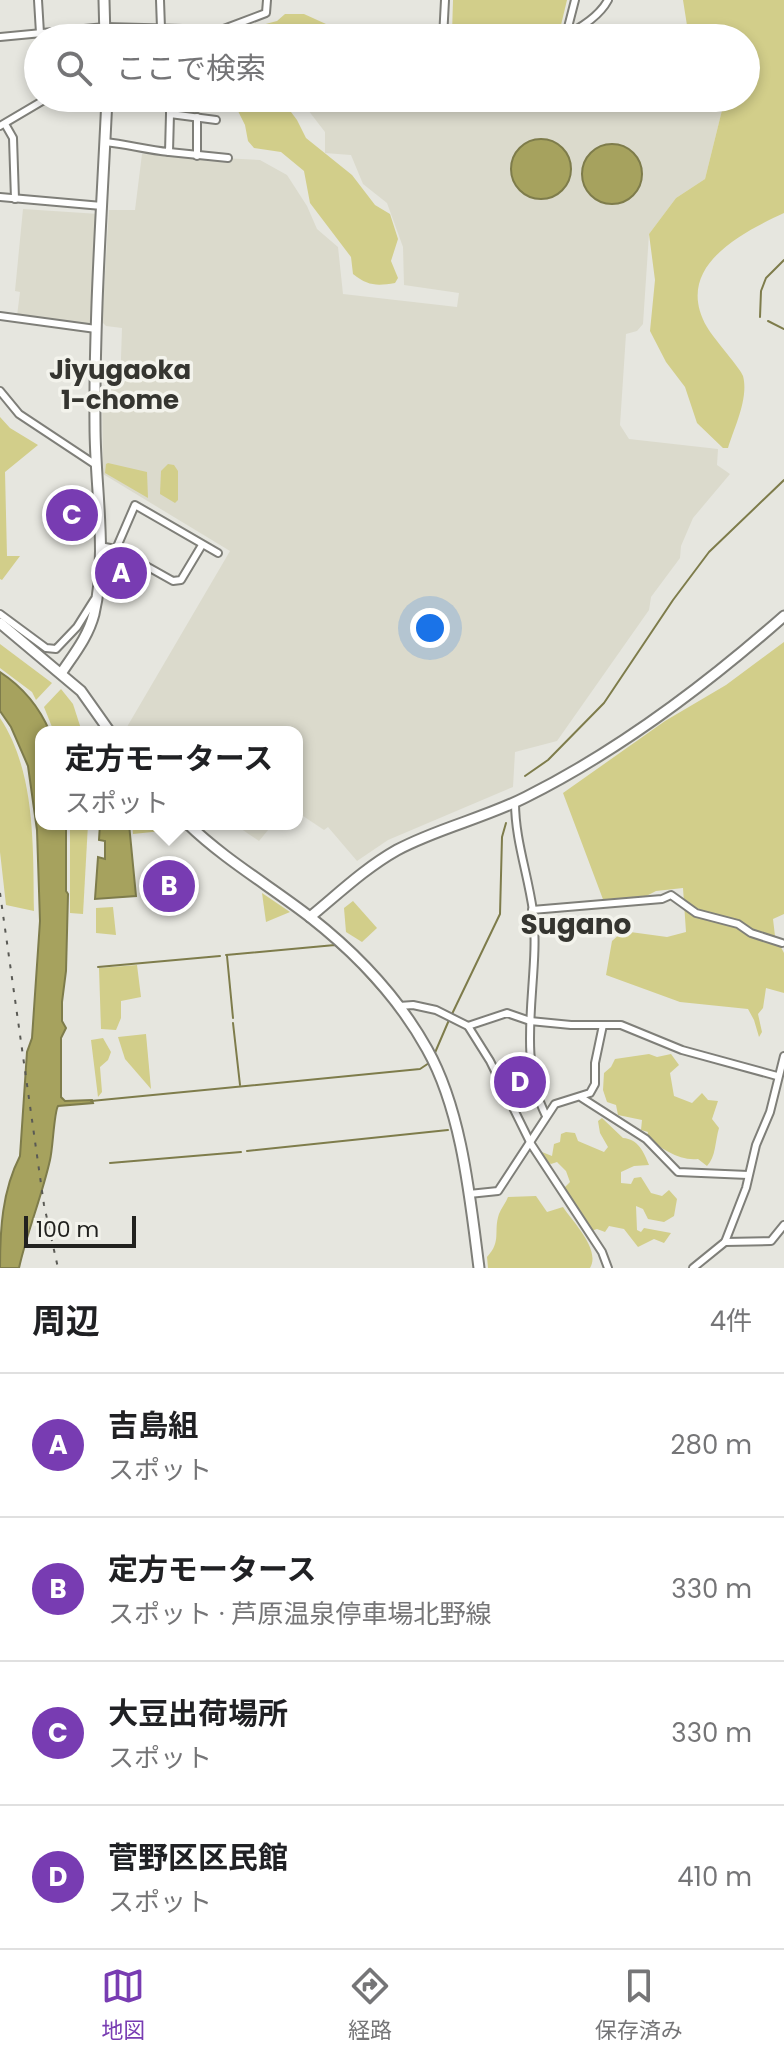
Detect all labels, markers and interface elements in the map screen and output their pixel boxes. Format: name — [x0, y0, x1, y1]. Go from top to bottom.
search box — [24, 24, 760, 112]
icon: search — [52, 46, 96, 90]
text: ここで検索 — [116, 47, 266, 90]
district label: Jiyugaoka 1-chome — [49, 352, 191, 418]
pin: C — [46, 485, 98, 545]
pin: A — [95, 543, 147, 603]
your location — [410, 608, 450, 648]
popup — [35, 726, 303, 830]
text: 定方モータース — [65, 737, 273, 780]
text: スポット — [65, 785, 169, 821]
pin: B — [143, 856, 195, 916]
district label: Sugano — [521, 905, 632, 944]
pin: D — [494, 1052, 546, 1112]
scale bar — [24, 1212, 136, 1248]
text: 100 m — [36, 1214, 99, 1245]
text: 周辺 — [32, 1297, 100, 1345]
text: 4件 — [710, 1303, 752, 1339]
text: 吉島組 — [108, 1404, 198, 1447]
text: A — [48, 1427, 68, 1463]
text: 280 m — [671, 1427, 752, 1463]
text: スポット — [108, 1452, 212, 1488]
text: 定方モータース — [108, 1548, 317, 1591]
text: B — [49, 1571, 67, 1607]
text: 330 m — [671, 1571, 752, 1607]
text: スポット · 芦原温泉停車場北野線 — [108, 1596, 491, 1632]
text: 大豆出荷場所 — [108, 1692, 288, 1735]
text: C — [48, 1715, 68, 1751]
text: 330 m — [671, 1715, 752, 1751]
text: スポット — [108, 1740, 212, 1776]
text: 菅野区区民館 — [108, 1836, 288, 1879]
text: D — [49, 1859, 67, 1895]
text: 410 m — [677, 1859, 752, 1895]
text: スポット — [108, 1884, 212, 1920]
tab: 地図 — [101, 1964, 145, 2047]
tab: 経路 — [348, 1964, 392, 2047]
tab: 保存済み — [595, 1964, 683, 2047]

